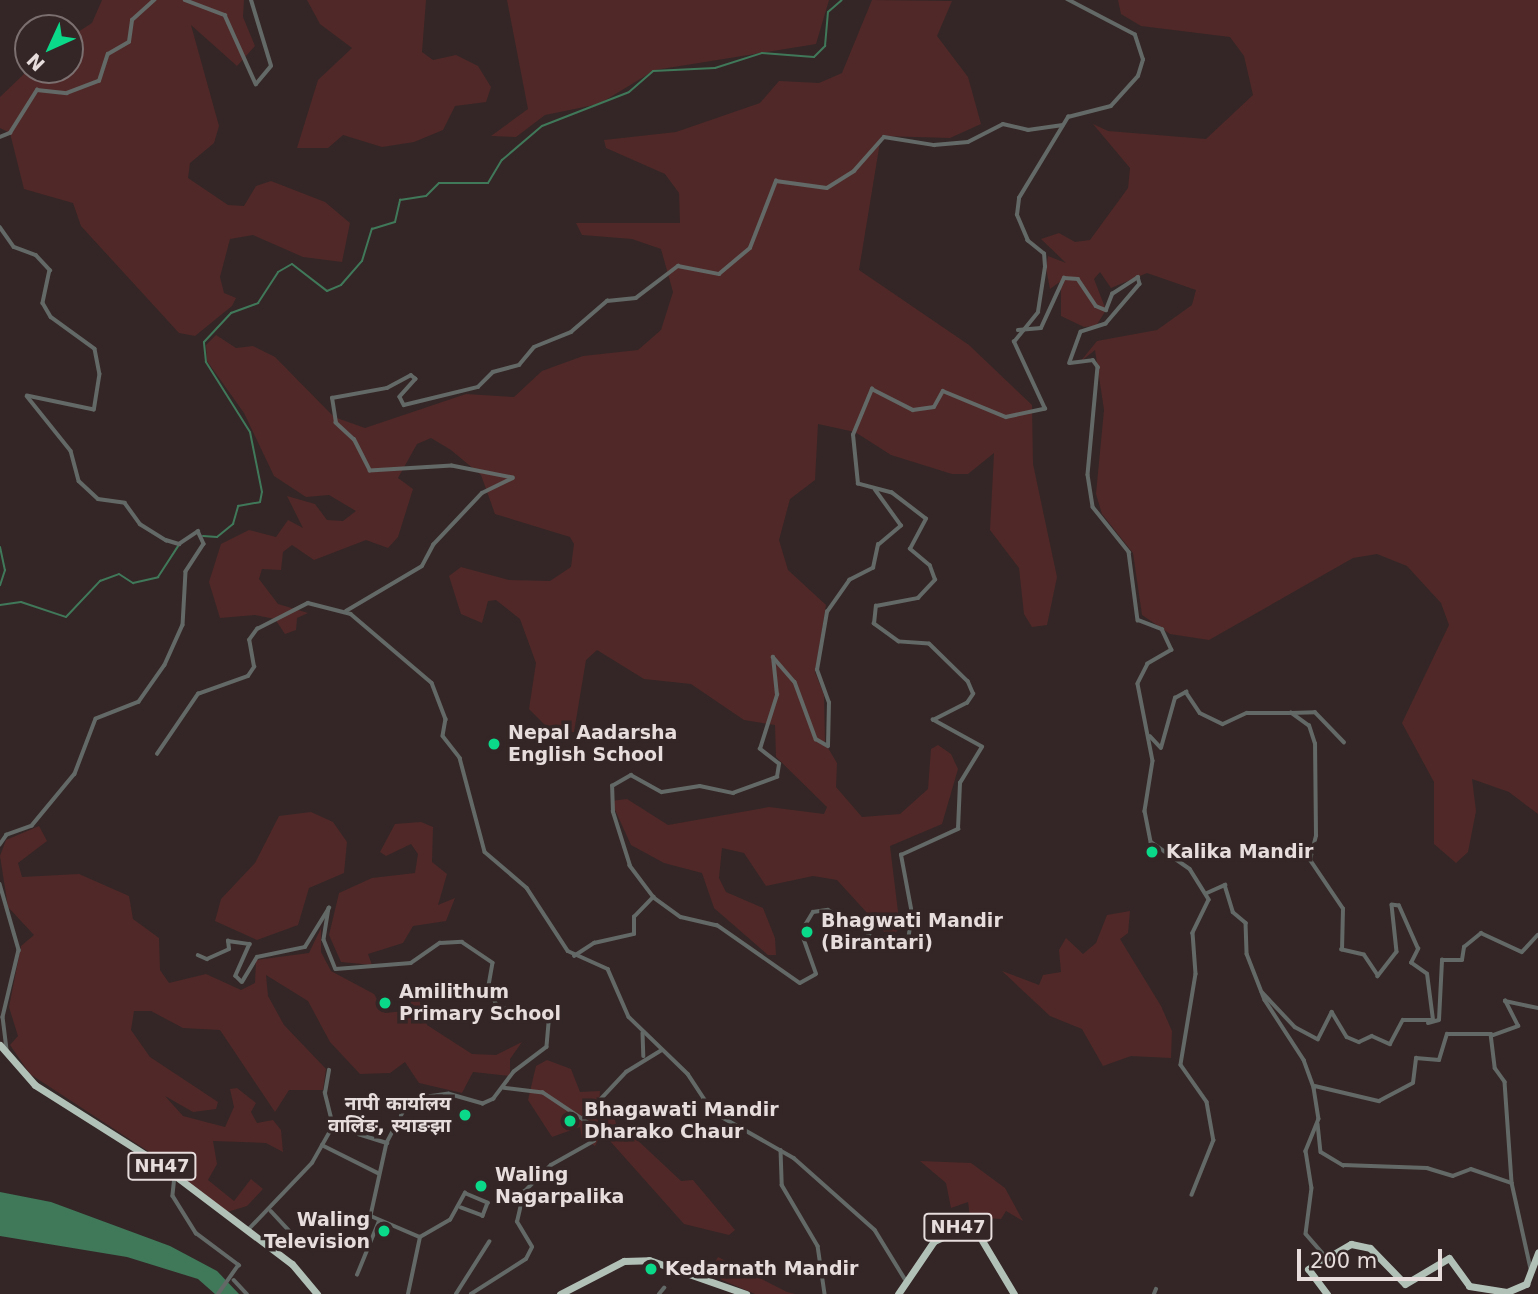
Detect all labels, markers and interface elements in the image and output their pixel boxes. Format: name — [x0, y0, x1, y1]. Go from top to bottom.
north arrow — [14, 14, 84, 84]
text: N — [22, 49, 49, 76]
place label: Nepal Aadarsha English School — [508, 722, 677, 766]
marker: Nepal Aadarsha English School — [486, 736, 502, 752]
place label: Kalika Mandir — [1166, 841, 1313, 863]
marker: Kalika Mandir — [1144, 844, 1160, 860]
place label: Bhagwati Mandir (Birantari) — [821, 910, 1003, 954]
marker: Bhagwati Mandir (Birantari) — [799, 924, 815, 940]
place label: Amilithum Primary School — [399, 981, 561, 1025]
marker: Amilithum Primary School — [377, 995, 393, 1011]
place label: नापी कार्यालय वालिंङ, स्याङझा — [328, 1093, 451, 1137]
place label: Bhagawati Mandir Dharako Chaur — [584, 1099, 779, 1143]
marker: नापी कार्यालय वालिंङ, स्याङझा — [457, 1107, 473, 1123]
marker: Bhagawati Mandir Dharako Chaur — [562, 1113, 578, 1129]
road number: NH47 — [127, 1152, 197, 1181]
place label: Waling Nagarpalika — [495, 1164, 624, 1208]
marker: Waling Nagarpalika — [473, 1178, 489, 1194]
place label: Waling Television — [264, 1209, 370, 1253]
road number: NH47 — [923, 1212, 993, 1242]
marker: Waling Television — [376, 1223, 392, 1239]
scale bar — [1300, 1234, 1445, 1278]
text: 200 m — [1310, 1249, 1377, 1273]
place label: Kedarnath Mandir — [665, 1258, 858, 1280]
marker: Kedarnath Mandir — [643, 1261, 659, 1277]

